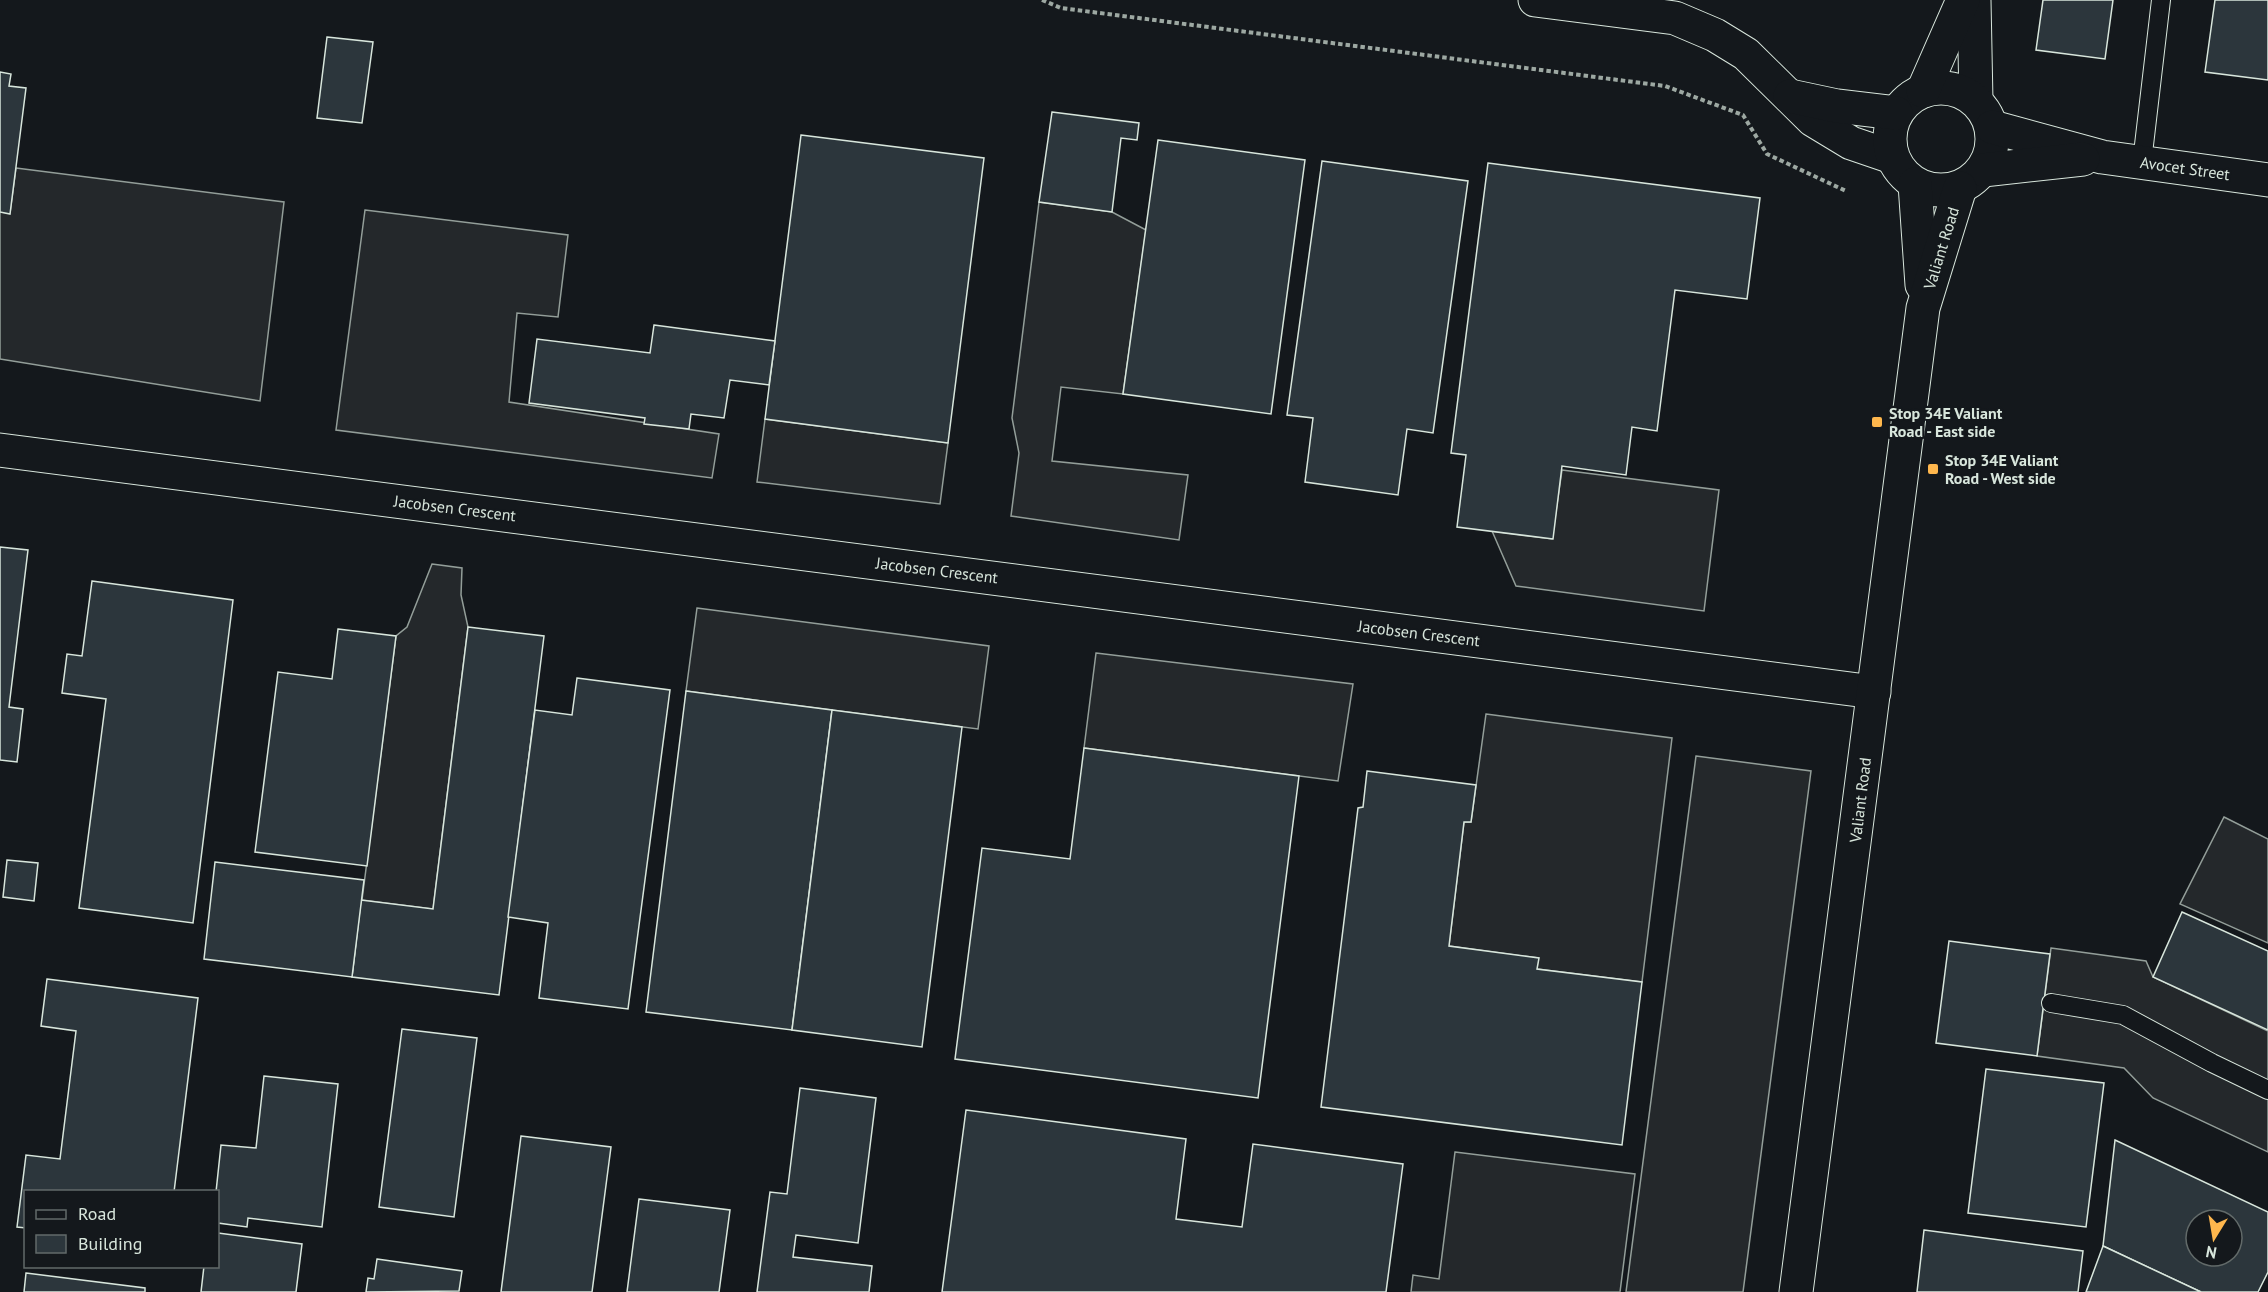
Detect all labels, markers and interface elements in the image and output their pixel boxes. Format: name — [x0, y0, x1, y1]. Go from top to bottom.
street label: Avocet Street — [2139, 152, 2232, 184]
street label: Valiant Road — [1919, 204, 1963, 293]
place label: Stop 34E Valiant Road - East side — [1889, 403, 2003, 441]
marker: Stop 34E Valiant Road - East side — [1870, 415, 1884, 429]
place label: Stop 34E Valiant Road - West side — [1945, 450, 2059, 488]
marker: Stop 34E Valiant Road - West side — [1926, 462, 1940, 476]
street label: Jacobsen Crescent — [392, 490, 518, 525]
street label: Jacobsen Crescent — [874, 552, 1000, 587]
street label: Jacobsen Crescent — [1356, 615, 1482, 650]
street label: Valiant Road — [1845, 756, 1875, 845]
legend — [24, 1190, 219, 1268]
text: Road — [78, 1202, 116, 1225]
north arrow — [2184, 1208, 2244, 1268]
text: Building — [78, 1232, 142, 1255]
text: N — [2204, 1242, 2218, 1264]

